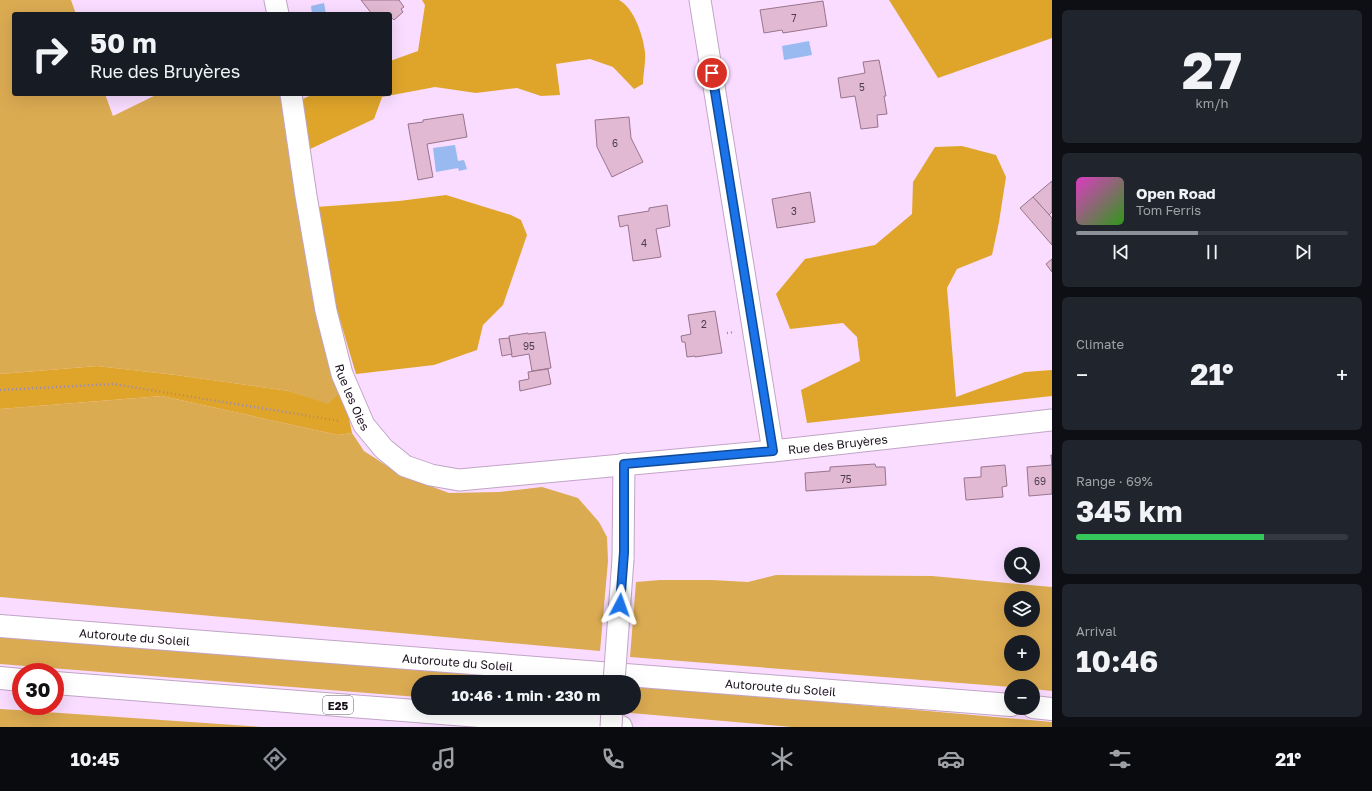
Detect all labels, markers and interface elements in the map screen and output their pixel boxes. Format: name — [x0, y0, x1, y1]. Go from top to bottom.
house number: 7 — [791, 12, 797, 24]
text: 50 m — [90, 26, 157, 59]
icon: right — [24, 28, 76, 80]
text: 27 — [1182, 38, 1242, 100]
pin — [695, 56, 729, 90]
text: Rue des Bruyères — [90, 60, 240, 82]
icon: arrive — [701, 62, 723, 84]
house number: 5 — [859, 81, 865, 93]
text: km/h — [1195, 95, 1229, 111]
house number: 6 — [612, 137, 618, 149]
text: Open Road — [1136, 184, 1216, 202]
text: Tom Ferris — [1136, 202, 1201, 218]
house number: 3 — [791, 205, 797, 217]
house number: 4 — [641, 237, 647, 249]
icon: previous — [1110, 241, 1132, 263]
icon: pause — [1201, 241, 1223, 263]
icon: next — [1292, 241, 1314, 263]
house number: 2 — [701, 318, 707, 330]
text: Climate — [1076, 336, 1124, 352]
house number: 95 — [523, 340, 535, 352]
text: 21° — [1190, 356, 1234, 392]
text: − — [1076, 361, 1088, 388]
text: + — [1336, 361, 1348, 388]
street label: Rue les Oies — [332, 362, 373, 434]
street label: Rue des Bruyères — [787, 431, 888, 457]
house number: 75 — [840, 473, 852, 485]
text: Range · 69% — [1076, 473, 1153, 489]
house number: 69 — [1034, 475, 1046, 487]
text: 345 km — [1076, 493, 1183, 529]
map controls — [1004, 547, 1040, 715]
button: search — [1004, 547, 1040, 583]
position arrow — [599, 584, 641, 626]
button: layers — [1004, 591, 1040, 627]
text: Arrival — [1076, 623, 1117, 639]
street label: Autoroute du Soleil — [79, 625, 191, 648]
button: + — [1004, 635, 1040, 671]
text: 10:46 — [1076, 643, 1158, 679]
street label: Autoroute du Soleil — [402, 650, 514, 674]
speed limit sign: 30 — [12, 663, 64, 715]
street label: Autoroute du Soleil — [725, 675, 837, 699]
button: − — [1004, 679, 1040, 715]
text: 10:46 · 1 min · 230 m — [452, 686, 600, 704]
road number: E25 — [323, 696, 353, 714]
icon: directions — [261, 745, 289, 773]
icon: music — [430, 745, 458, 773]
icon: phone — [599, 745, 627, 773]
icon: climate — [768, 745, 796, 773]
icon: car — [937, 745, 965, 773]
icon: filters — [1106, 745, 1134, 773]
text: 10:45 — [71, 748, 120, 770]
text: 21° — [1275, 748, 1301, 770]

